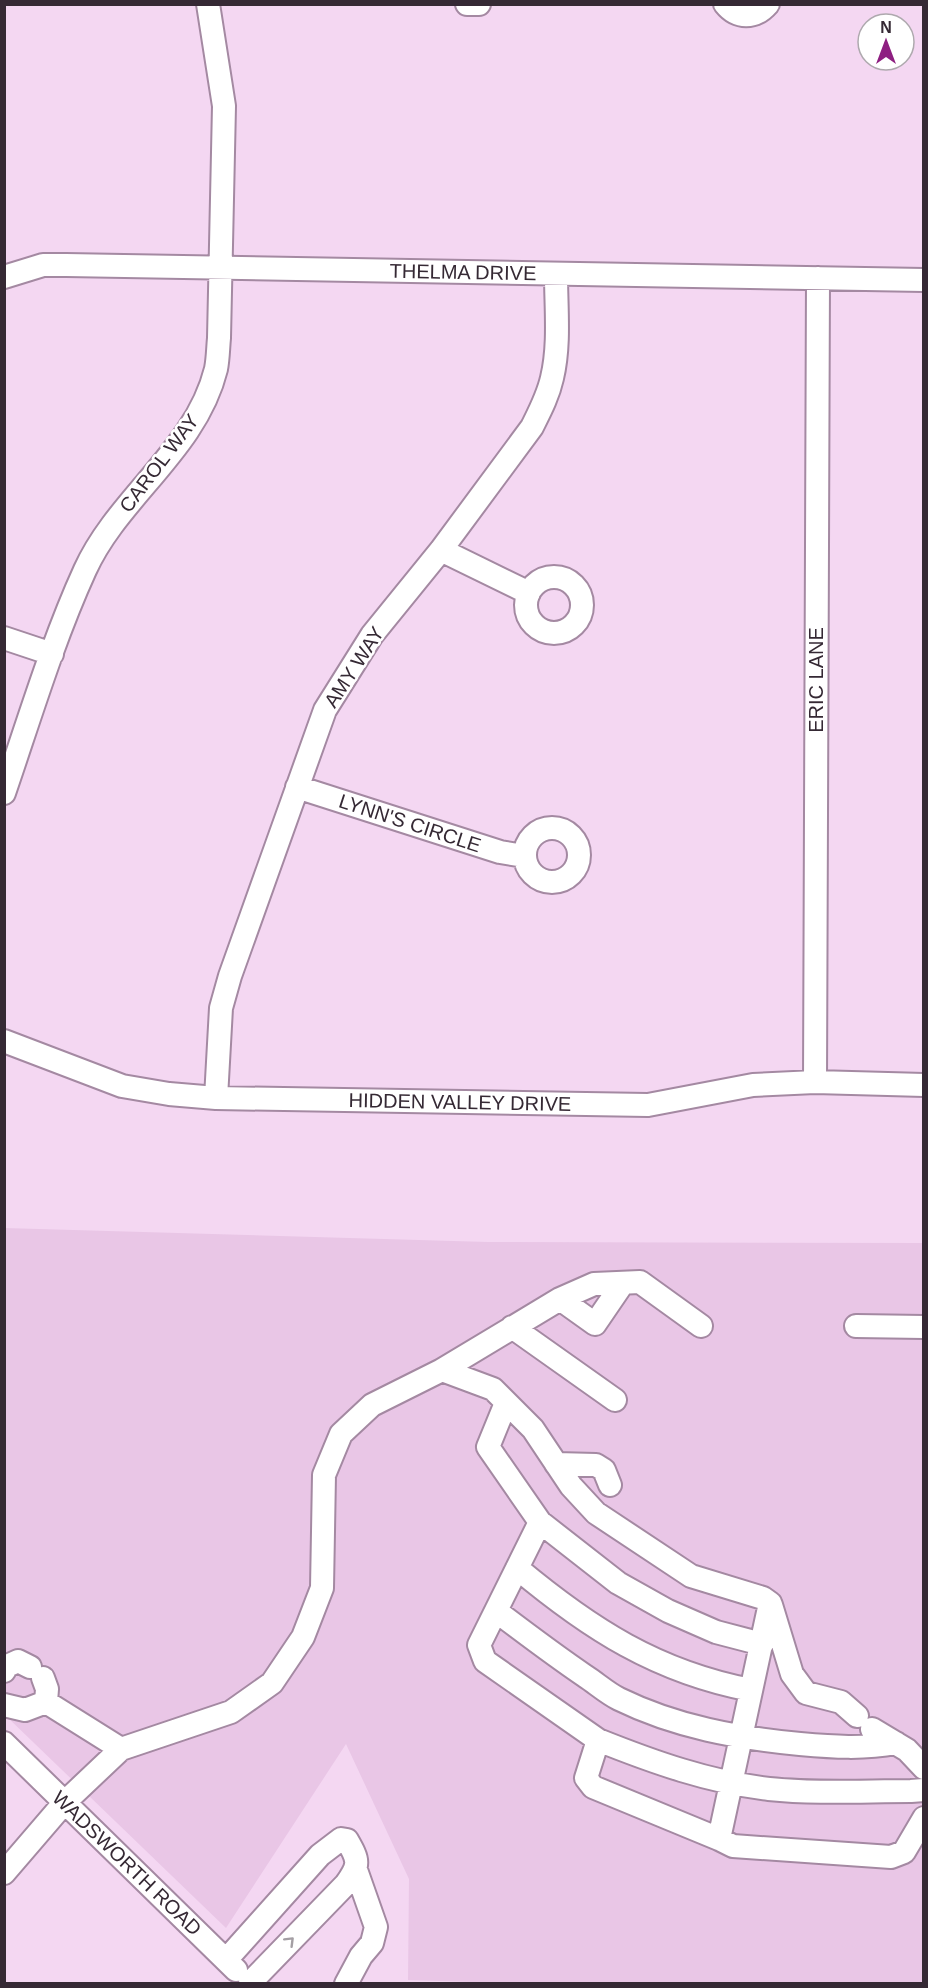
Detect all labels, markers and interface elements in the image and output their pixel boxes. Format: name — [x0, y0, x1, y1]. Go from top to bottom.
north arrow — [856, 12, 916, 72]
text: N — [880, 19, 892, 36]
street label: THELMA DRIVE — [389, 260, 537, 284]
street label: CAROL WAY — [115, 410, 203, 516]
street label: AMY WAY — [320, 622, 388, 712]
street label: ERIC LANE — [805, 627, 827, 733]
street label: LYNN'S CIRCLE — [336, 790, 484, 856]
street label: HIDDEN VALLEY DRIVE — [348, 1089, 572, 1115]
street label: WADSWORTH ROAD — [48, 1786, 206, 1940]
one-way arrow — [283, 1937, 294, 1947]

